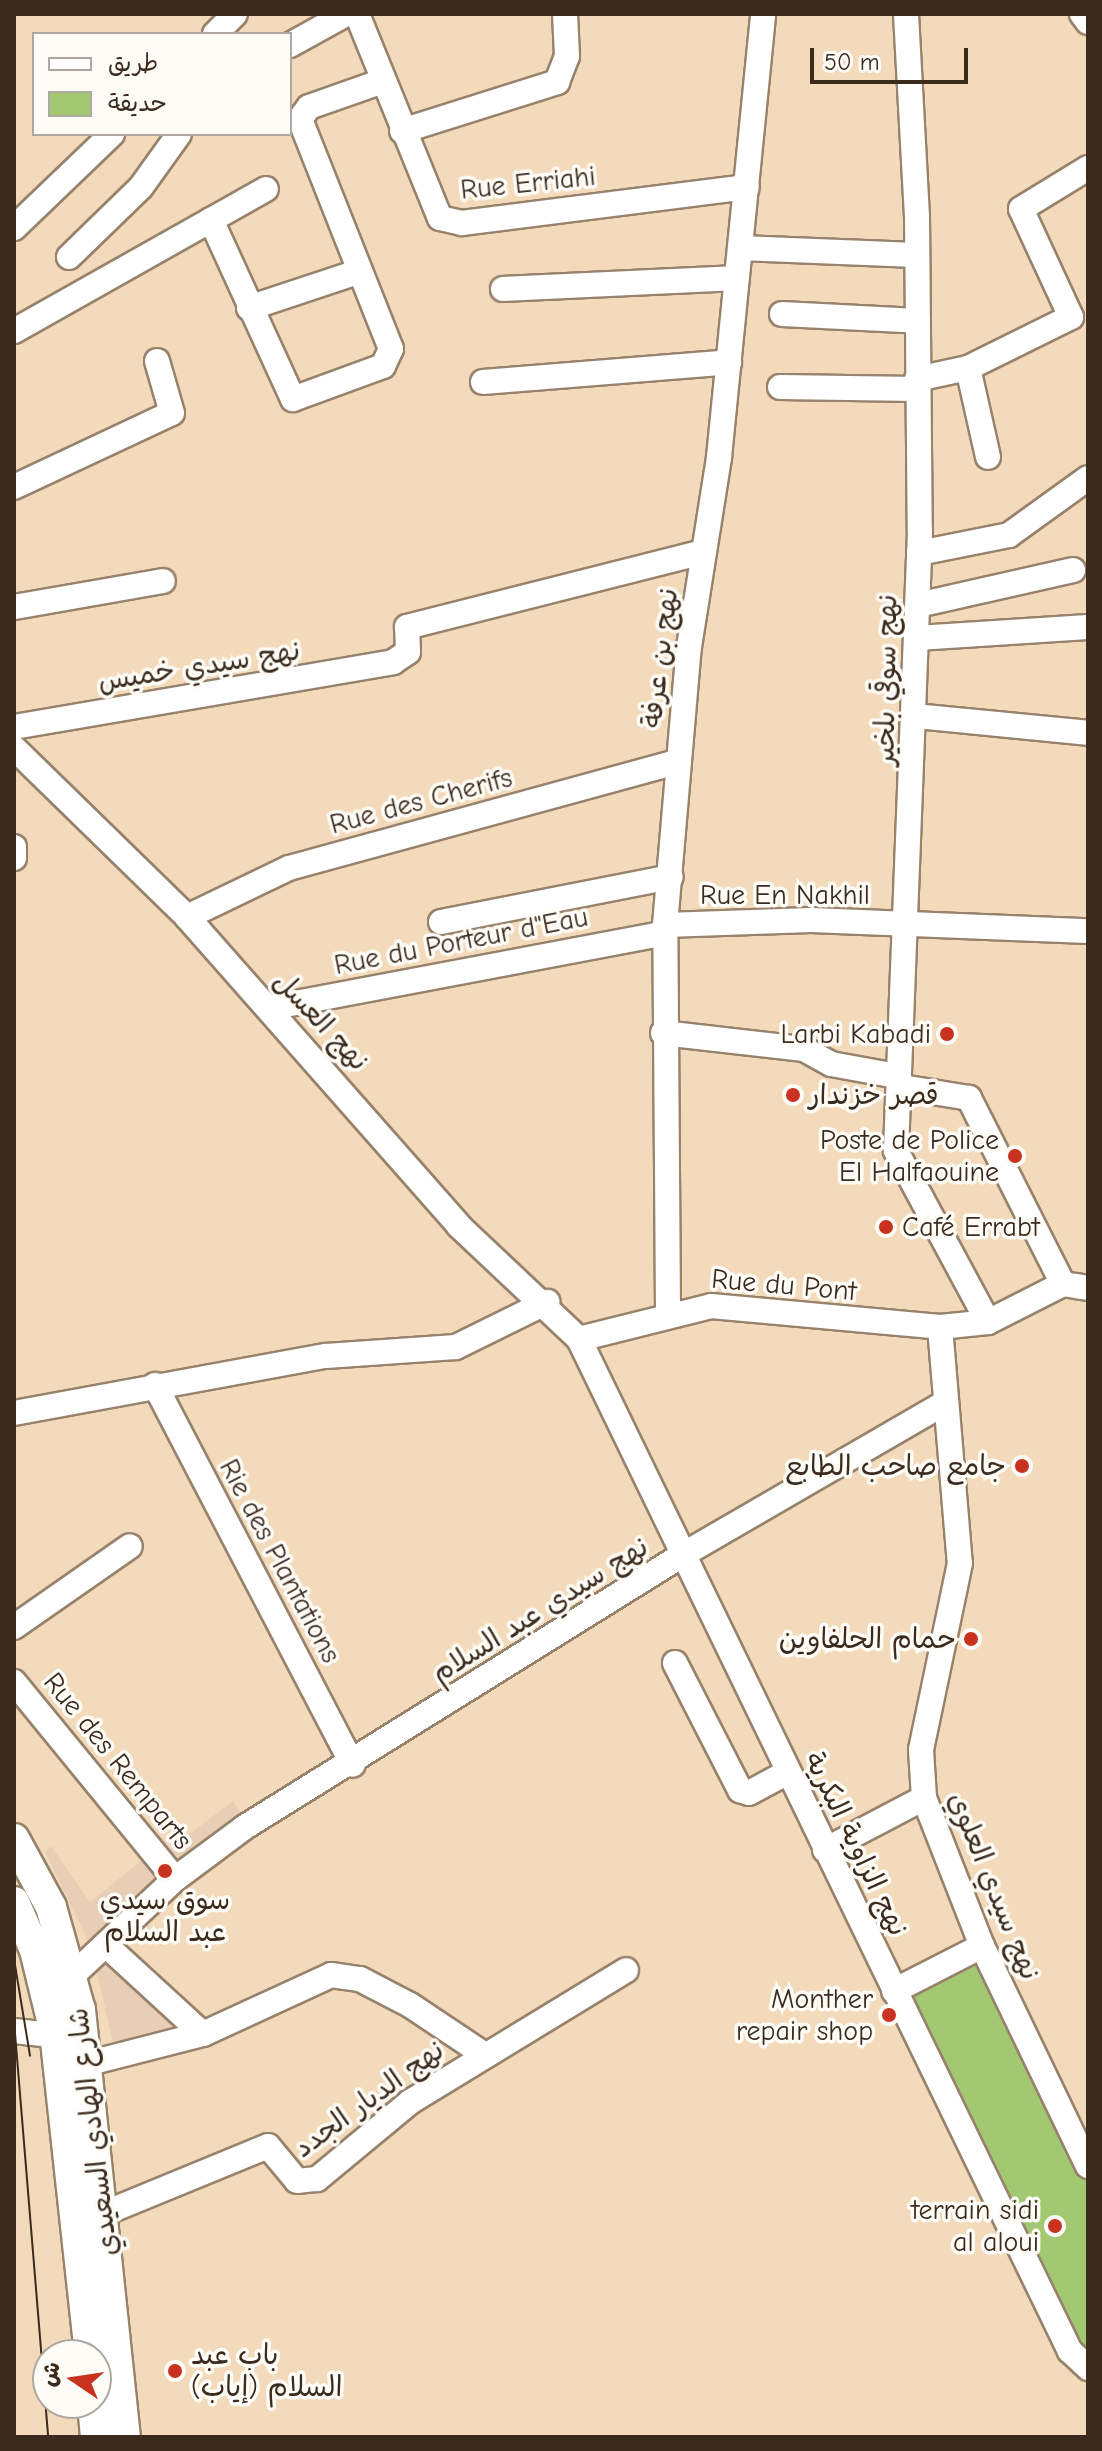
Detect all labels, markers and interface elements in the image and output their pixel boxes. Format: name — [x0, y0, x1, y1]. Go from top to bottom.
legend — [32, 32, 292, 136]
scale bar — [814, 32, 972, 82]
text: 50 m — [824, 48, 880, 76]
text: طريق — [108, 49, 158, 77]
text: حديقة — [108, 89, 167, 117]
street label: Rue Erriahi — [459, 159, 597, 207]
street label: نهج بن عرفة — [635, 586, 685, 730]
street label: نهج سوقي بلخير — [868, 594, 904, 766]
street label: نهج سيدي خميس — [96, 633, 302, 699]
street label: Rue des Cherifs — [326, 761, 516, 841]
street label: Rue En Nakhil — [700, 878, 870, 912]
street label: Rue du Porteur d"Eau — [331, 900, 591, 982]
street label: نهج العسل — [266, 964, 376, 1078]
place label: Larbi Kabadi — [780, 1017, 931, 1051]
marker: Larbi Kabadi — [938, 1025, 956, 1043]
place label: قصر خزندار — [809, 1078, 939, 1112]
marker: قصر خزندار — [784, 1086, 802, 1104]
place label: Poste de Police El Halfaouine — [820, 1123, 999, 1189]
marker: Poste de Police El Halfaouine — [1006, 1147, 1024, 1165]
place label: Café Errabt — [902, 1210, 1040, 1244]
marker: Café Errabt — [877, 1218, 895, 1236]
street label: Rue du Pont — [710, 1262, 858, 1308]
place label: جامع صاحب الطابع — [785, 1449, 1006, 1483]
street label: Rie des Plantations — [212, 1453, 348, 1669]
marker: جامع صاحب الطابع — [1013, 1457, 1031, 1475]
street label: نهج سيدي عبد السلام — [426, 1530, 654, 1690]
place label: حمام الحلفاوين — [779, 1622, 955, 1656]
marker: حمام الحلفاوين — [962, 1630, 980, 1648]
street label: Rue des Remparts — [36, 1666, 200, 1856]
street label: نهج الزاوية البكرية — [797, 1747, 915, 1941]
street label: نهج سيدي العلوي — [941, 1787, 1047, 1985]
marker: سوق سيدي عبد السلام — [156, 1862, 174, 1880]
place label: سوق سيدي عبد السلام — [100, 1883, 230, 1949]
place label: Monther repair shop — [736, 1982, 873, 2048]
street label: شارع الهادي السعيدي — [61, 2006, 125, 2258]
marker: Monther repair shop — [880, 2006, 898, 2024]
street label: نهج الديار الجدد — [287, 2033, 451, 2165]
place label: terrain sidi al aloui — [911, 2193, 1039, 2259]
marker: terrain sidi al aloui — [1046, 2217, 1064, 2235]
place label: باب عبد السلام (إياب) — [191, 2338, 342, 2404]
north arrow — [32, 2339, 112, 2419]
text: ش — [35, 2359, 66, 2389]
marker: باب عبد السلام (إياب) — [166, 2362, 184, 2380]

